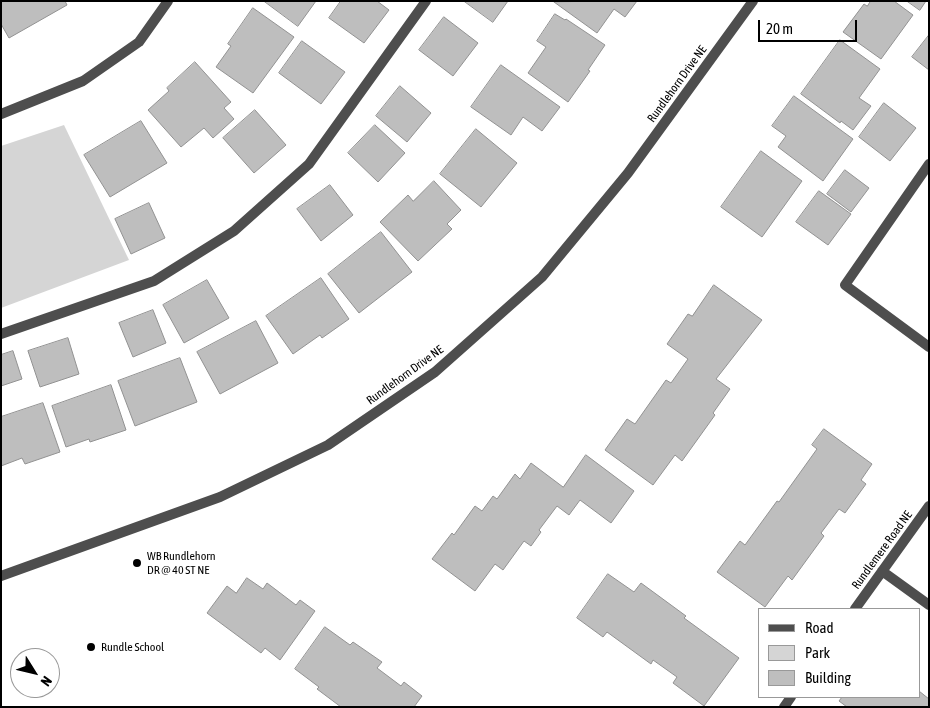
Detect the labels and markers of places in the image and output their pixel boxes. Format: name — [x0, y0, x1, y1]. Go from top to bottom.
place label: WB Rundlehorn DR @ 40 ST NE — [147, 549, 216, 577]
marker: WB Rundlehorn DR @ 40 ST NE — [131, 557, 143, 569]
place label: Rundle School — [101, 640, 164, 654]
marker: Rundle School — [85, 641, 97, 653]

